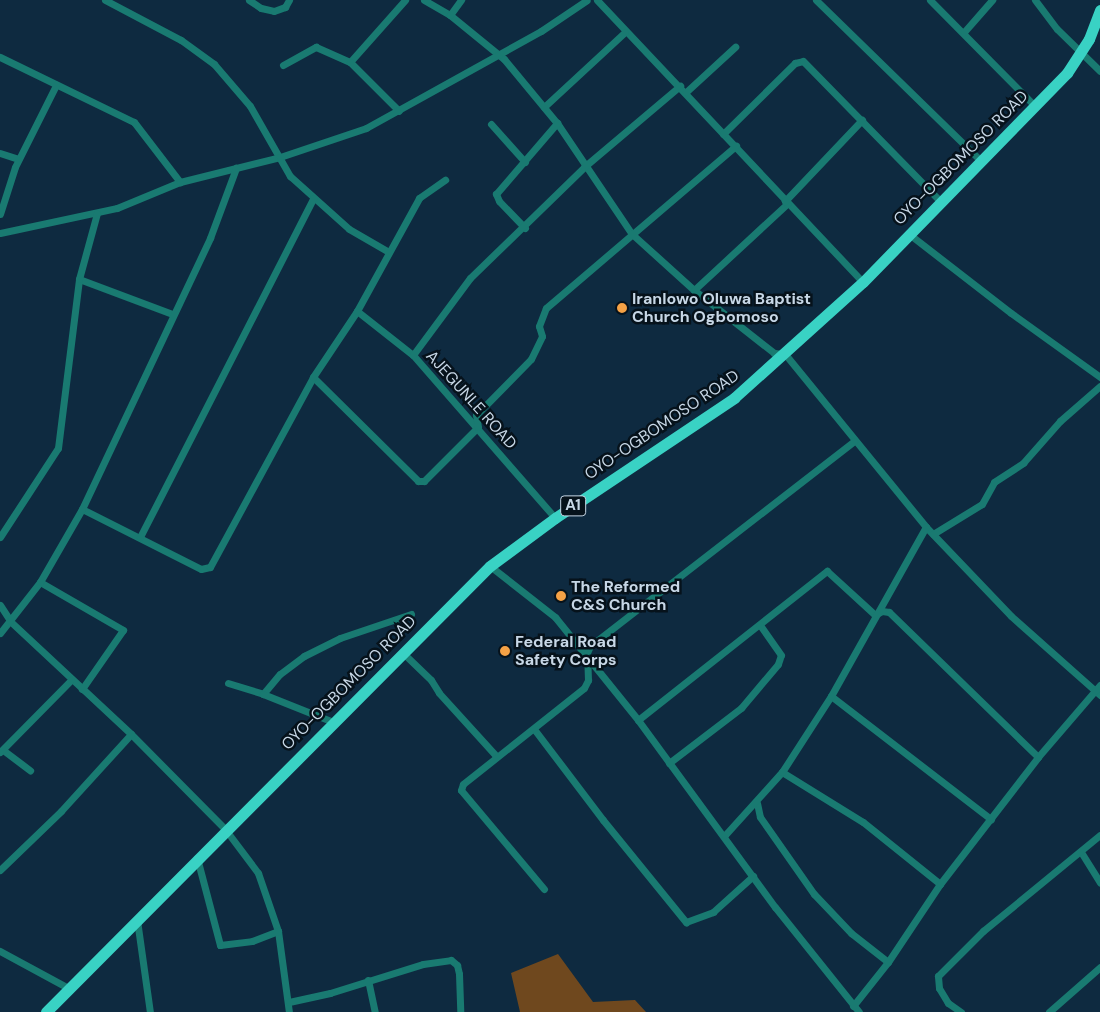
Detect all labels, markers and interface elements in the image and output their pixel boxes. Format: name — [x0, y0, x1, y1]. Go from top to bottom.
street label: OYO-OGBOMOSO ROAD — [890, 87, 1032, 229]
place label: Iranlowo Oluwa Baptist Church Ogbomoso — [632, 289, 811, 327]
marker: Iranlowo Oluwa Baptist Church Ogbomoso — [616, 302, 628, 314]
street label: AJEGUNLE ROAD — [422, 347, 520, 453]
street label: OYO-OGBOMOSO ROAD — [581, 366, 743, 484]
road number: A1 — [559, 494, 587, 518]
place label: The Reformed C&S Church — [571, 577, 680, 615]
marker: The Reformed C&S Church — [555, 590, 567, 602]
street label: OYO-OGBOMOSO ROAD — [278, 612, 420, 754]
place label: Federal Road Safety Corps — [515, 632, 617, 670]
marker: Federal Road Safety Corps — [499, 645, 511, 657]

